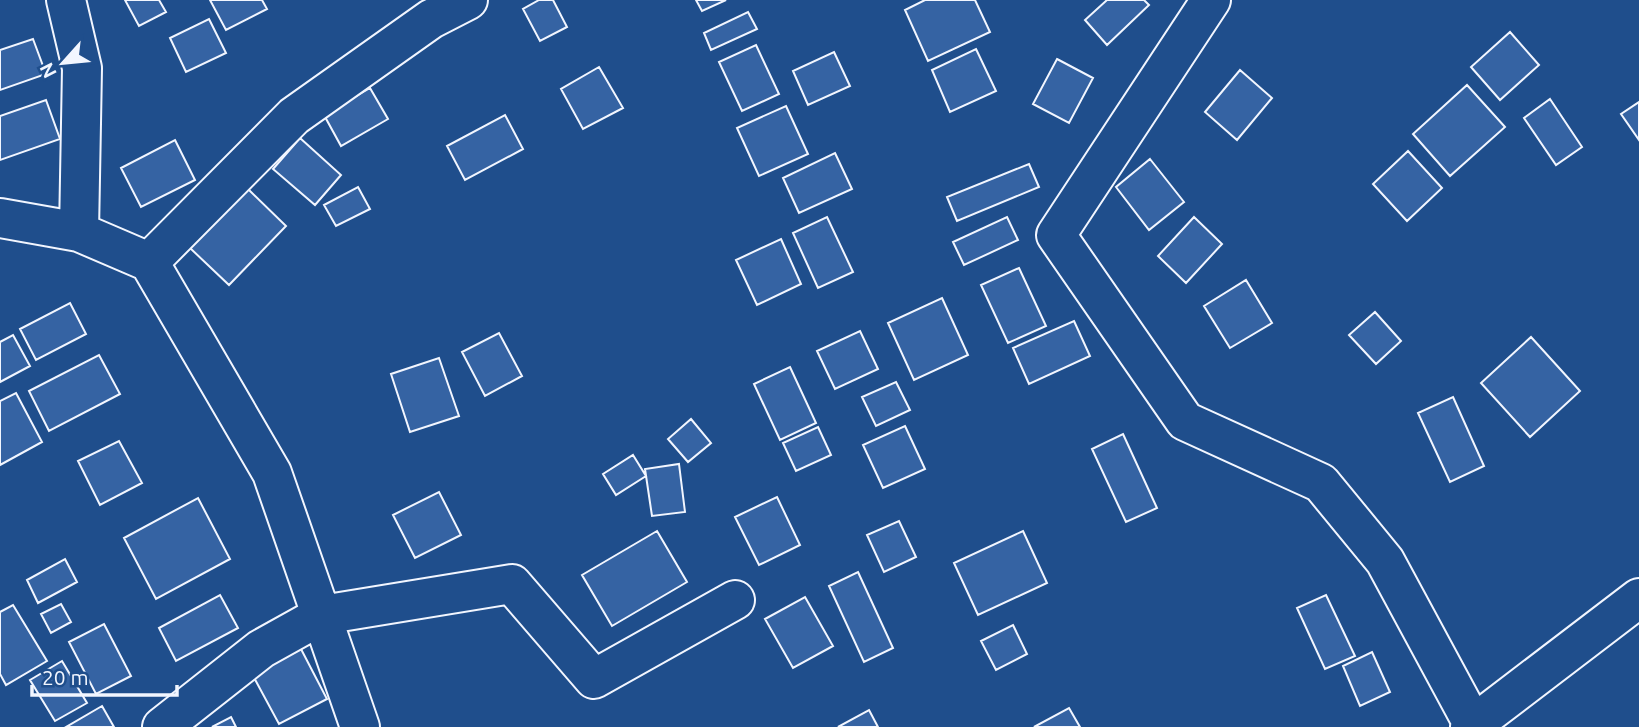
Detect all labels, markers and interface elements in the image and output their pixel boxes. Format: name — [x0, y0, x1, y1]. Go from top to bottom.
north arrow — [28, 28, 98, 98]
text: N — [35, 59, 61, 82]
scale bar — [32, 654, 177, 698]
text: 20 m — [42, 665, 89, 689]

